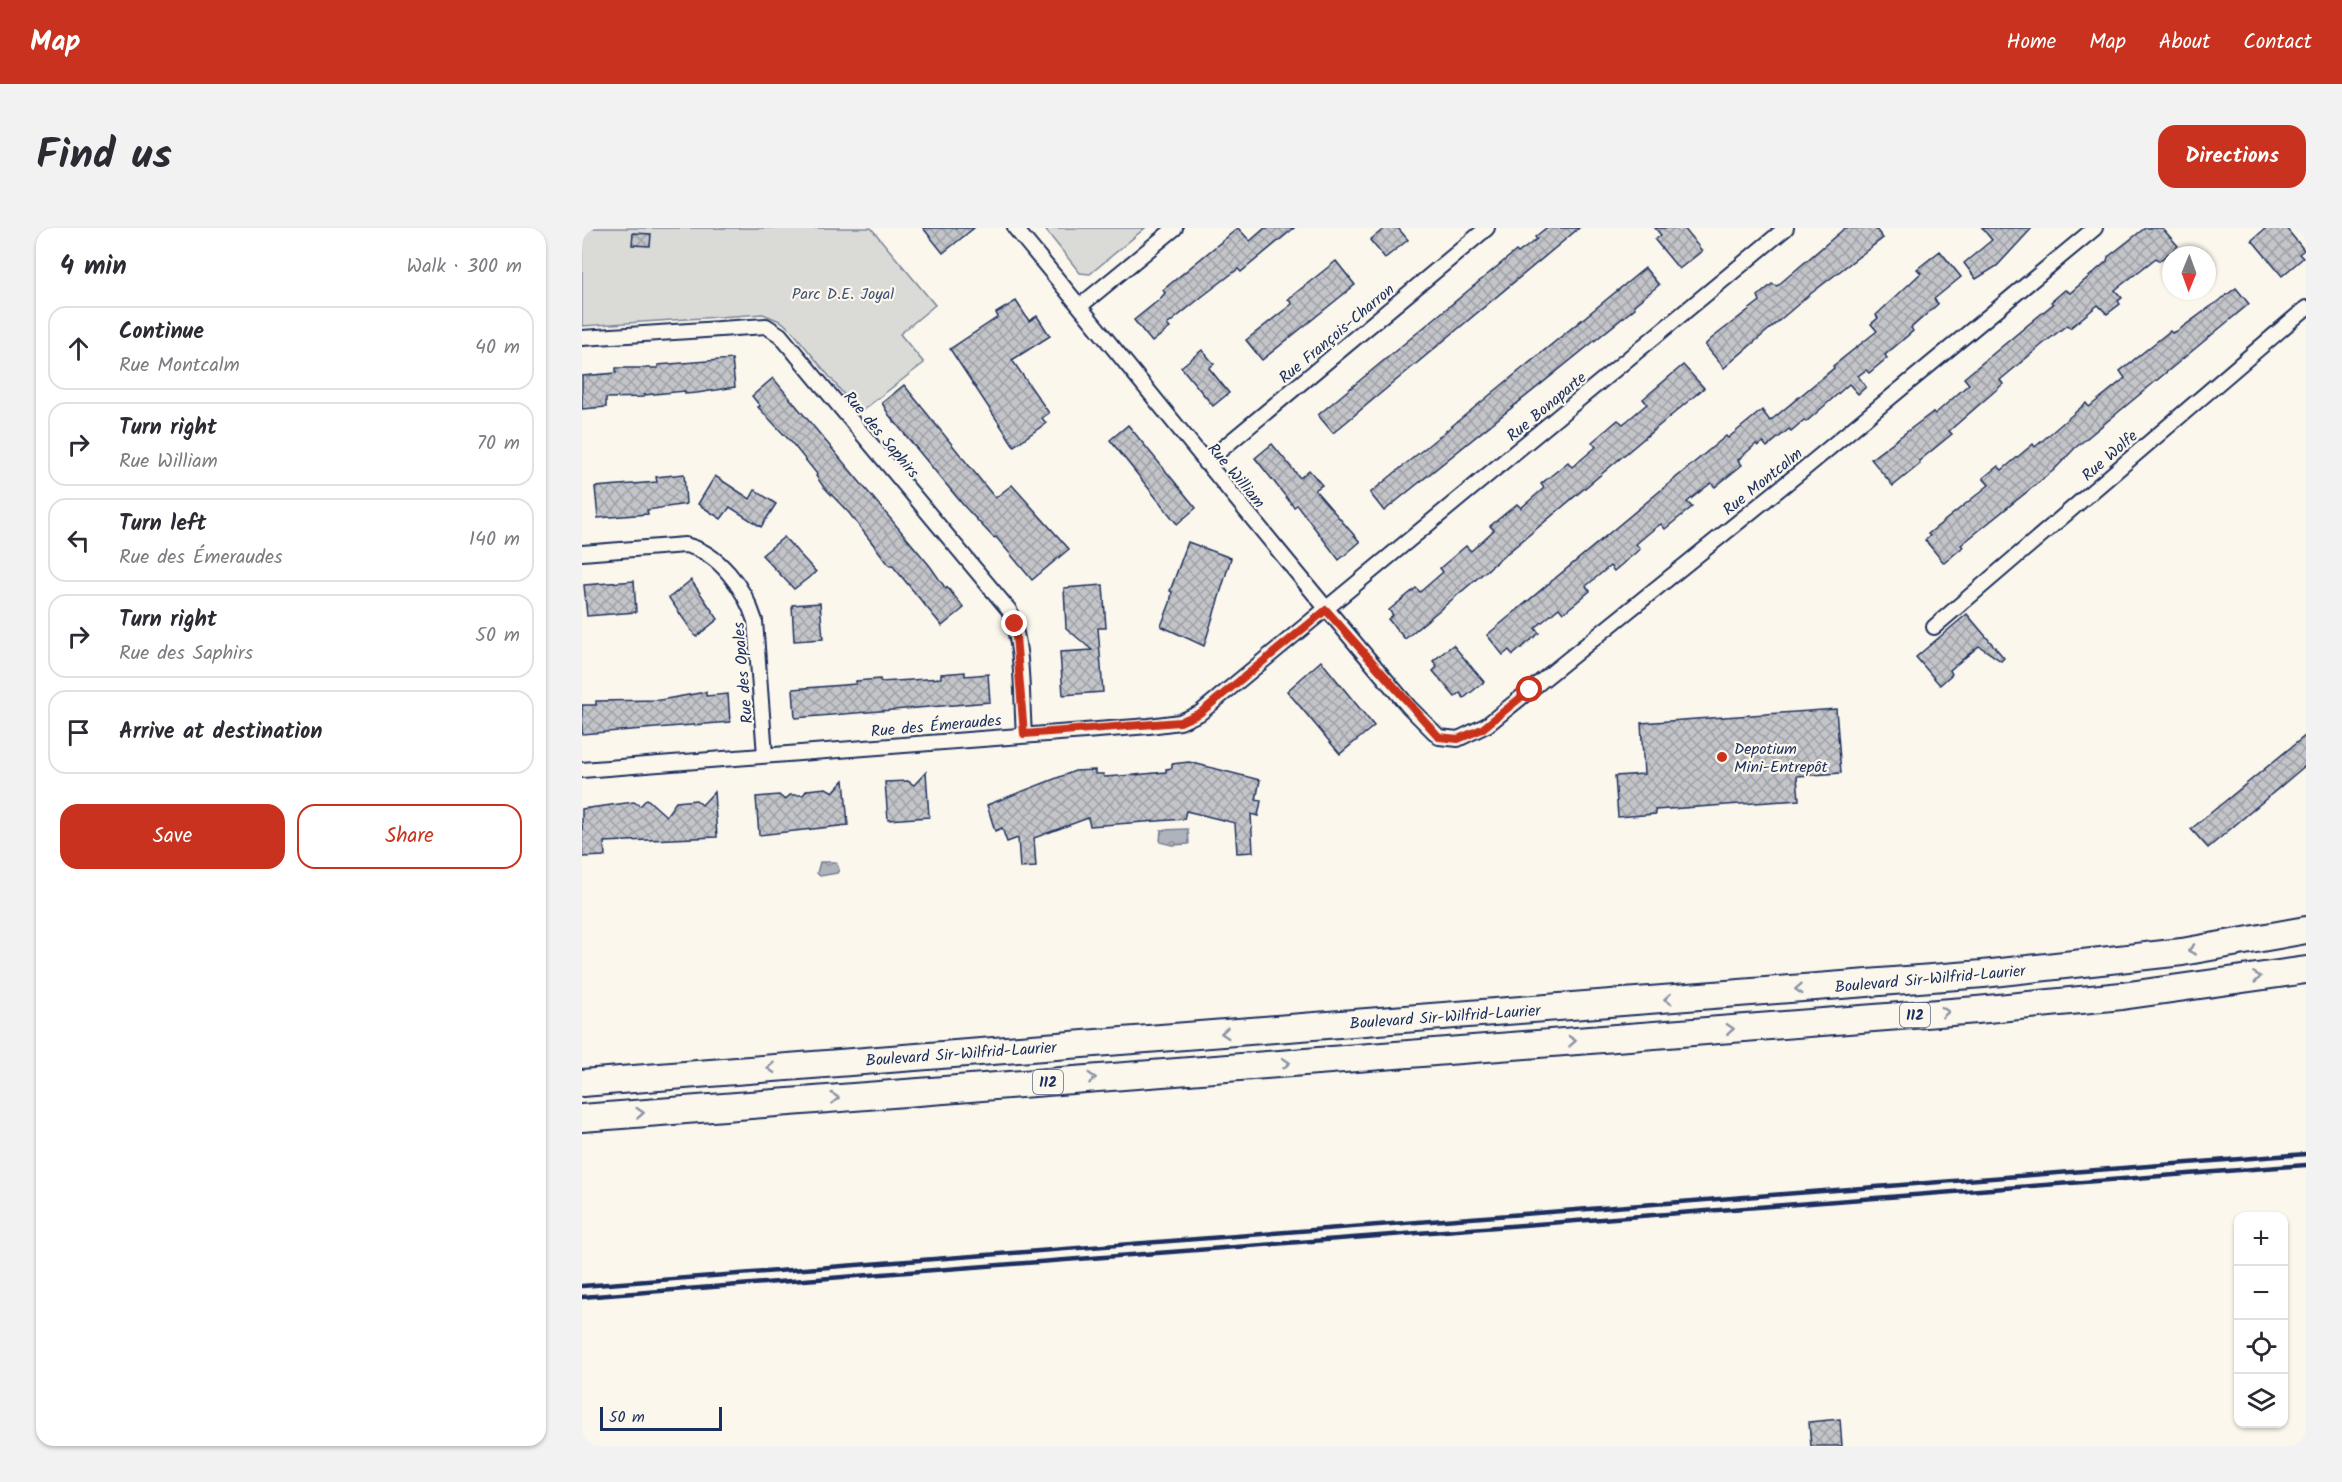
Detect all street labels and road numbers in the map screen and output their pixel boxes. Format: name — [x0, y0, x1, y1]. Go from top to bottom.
street label: Rue François-Charron — [1273, 278, 1400, 390]
street label: Rue Bonaparte — [1501, 366, 1593, 448]
street label: Rue des Saphirs — [837, 386, 925, 484]
street label: Rue Wolfe — [2076, 425, 2144, 488]
street label: Rue William — [1201, 438, 1271, 514]
street label: Rue Montcalm — [1718, 442, 1809, 522]
street label: Rue des Opales — [727, 621, 760, 725]
street label: Rue des Émeraudes — [870, 708, 1003, 745]
street label: Boulevard Sir-Wilfrid-Laurier — [1834, 959, 2028, 1000]
street label: Boulevard Sir-Wilfrid-Laurier — [1349, 998, 1543, 1037]
road number: 112 — [1900, 1003, 1930, 1027]
street label: Boulevard Sir-Wilfrid-Laurier — [865, 1035, 1059, 1074]
road number: 112 — [1033, 1070, 1063, 1094]

